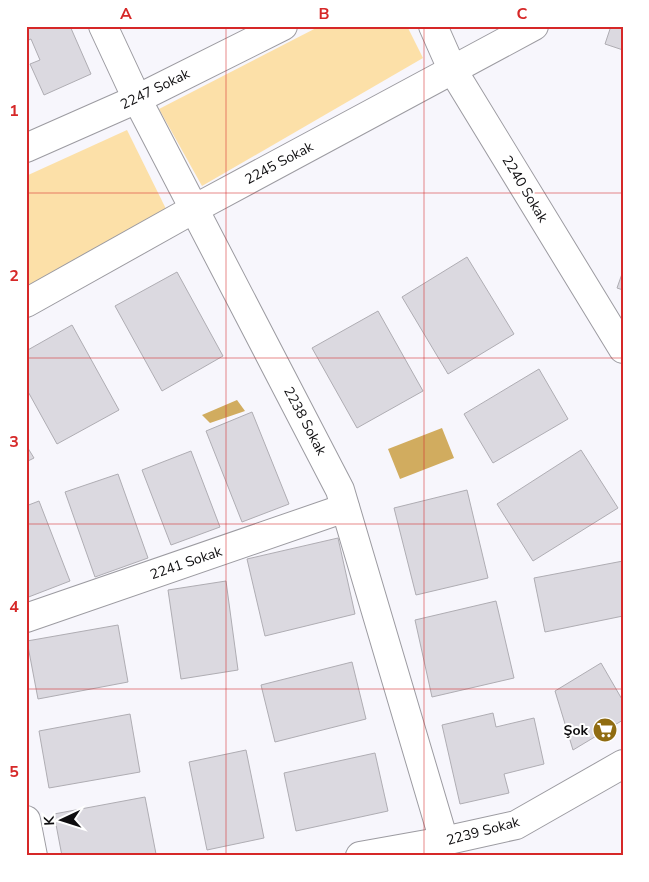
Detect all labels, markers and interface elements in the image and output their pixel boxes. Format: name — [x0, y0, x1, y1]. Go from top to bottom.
text: A — [120, 3, 132, 25]
text: B — [318, 3, 330, 25]
text: C — [517, 3, 528, 25]
street label: 2247 Sokak — [117, 64, 194, 114]
text: 1 — [9, 100, 19, 122]
street label: 2245 Sokak — [241, 137, 317, 189]
street label: 2240 Sokak — [498, 152, 553, 227]
text: 2 — [9, 265, 19, 287]
street label: 2238 Sokak — [279, 383, 331, 459]
text: 3 — [9, 431, 19, 453]
street label: 2241 Sokak — [147, 541, 225, 584]
text: 4 — [9, 596, 19, 618]
supermarket icon: Şok — [592, 717, 618, 743]
place label: Şok — [564, 721, 588, 740]
text: 5 — [9, 761, 19, 783]
north arrow — [38, 794, 88, 844]
street label: 2239 Sokak — [444, 812, 523, 850]
text: K — [40, 815, 59, 826]

